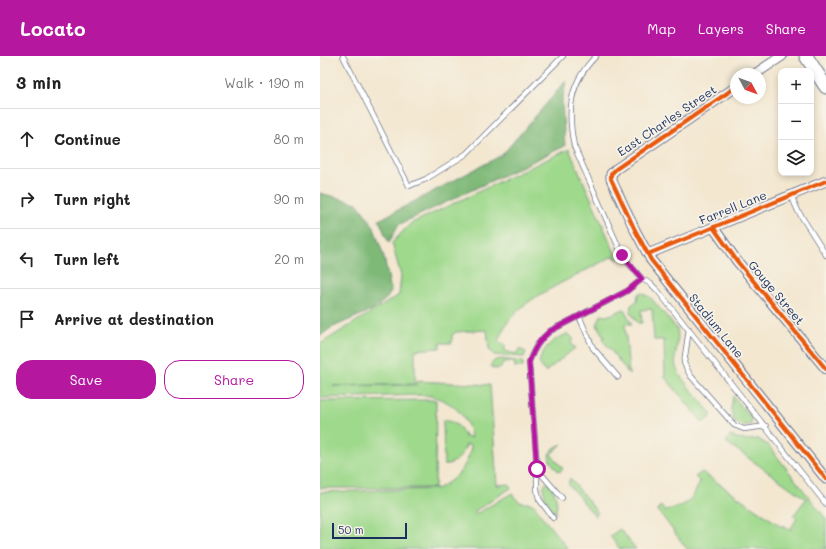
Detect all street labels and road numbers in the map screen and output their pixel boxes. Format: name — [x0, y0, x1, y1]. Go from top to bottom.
street label: East Charles Street — [614, 81, 719, 159]
street label: Farrell Lane — [697, 186, 769, 228]
street label: Gouge Street — [745, 257, 808, 328]
street label: Stadium Lane — [686, 290, 748, 361]

